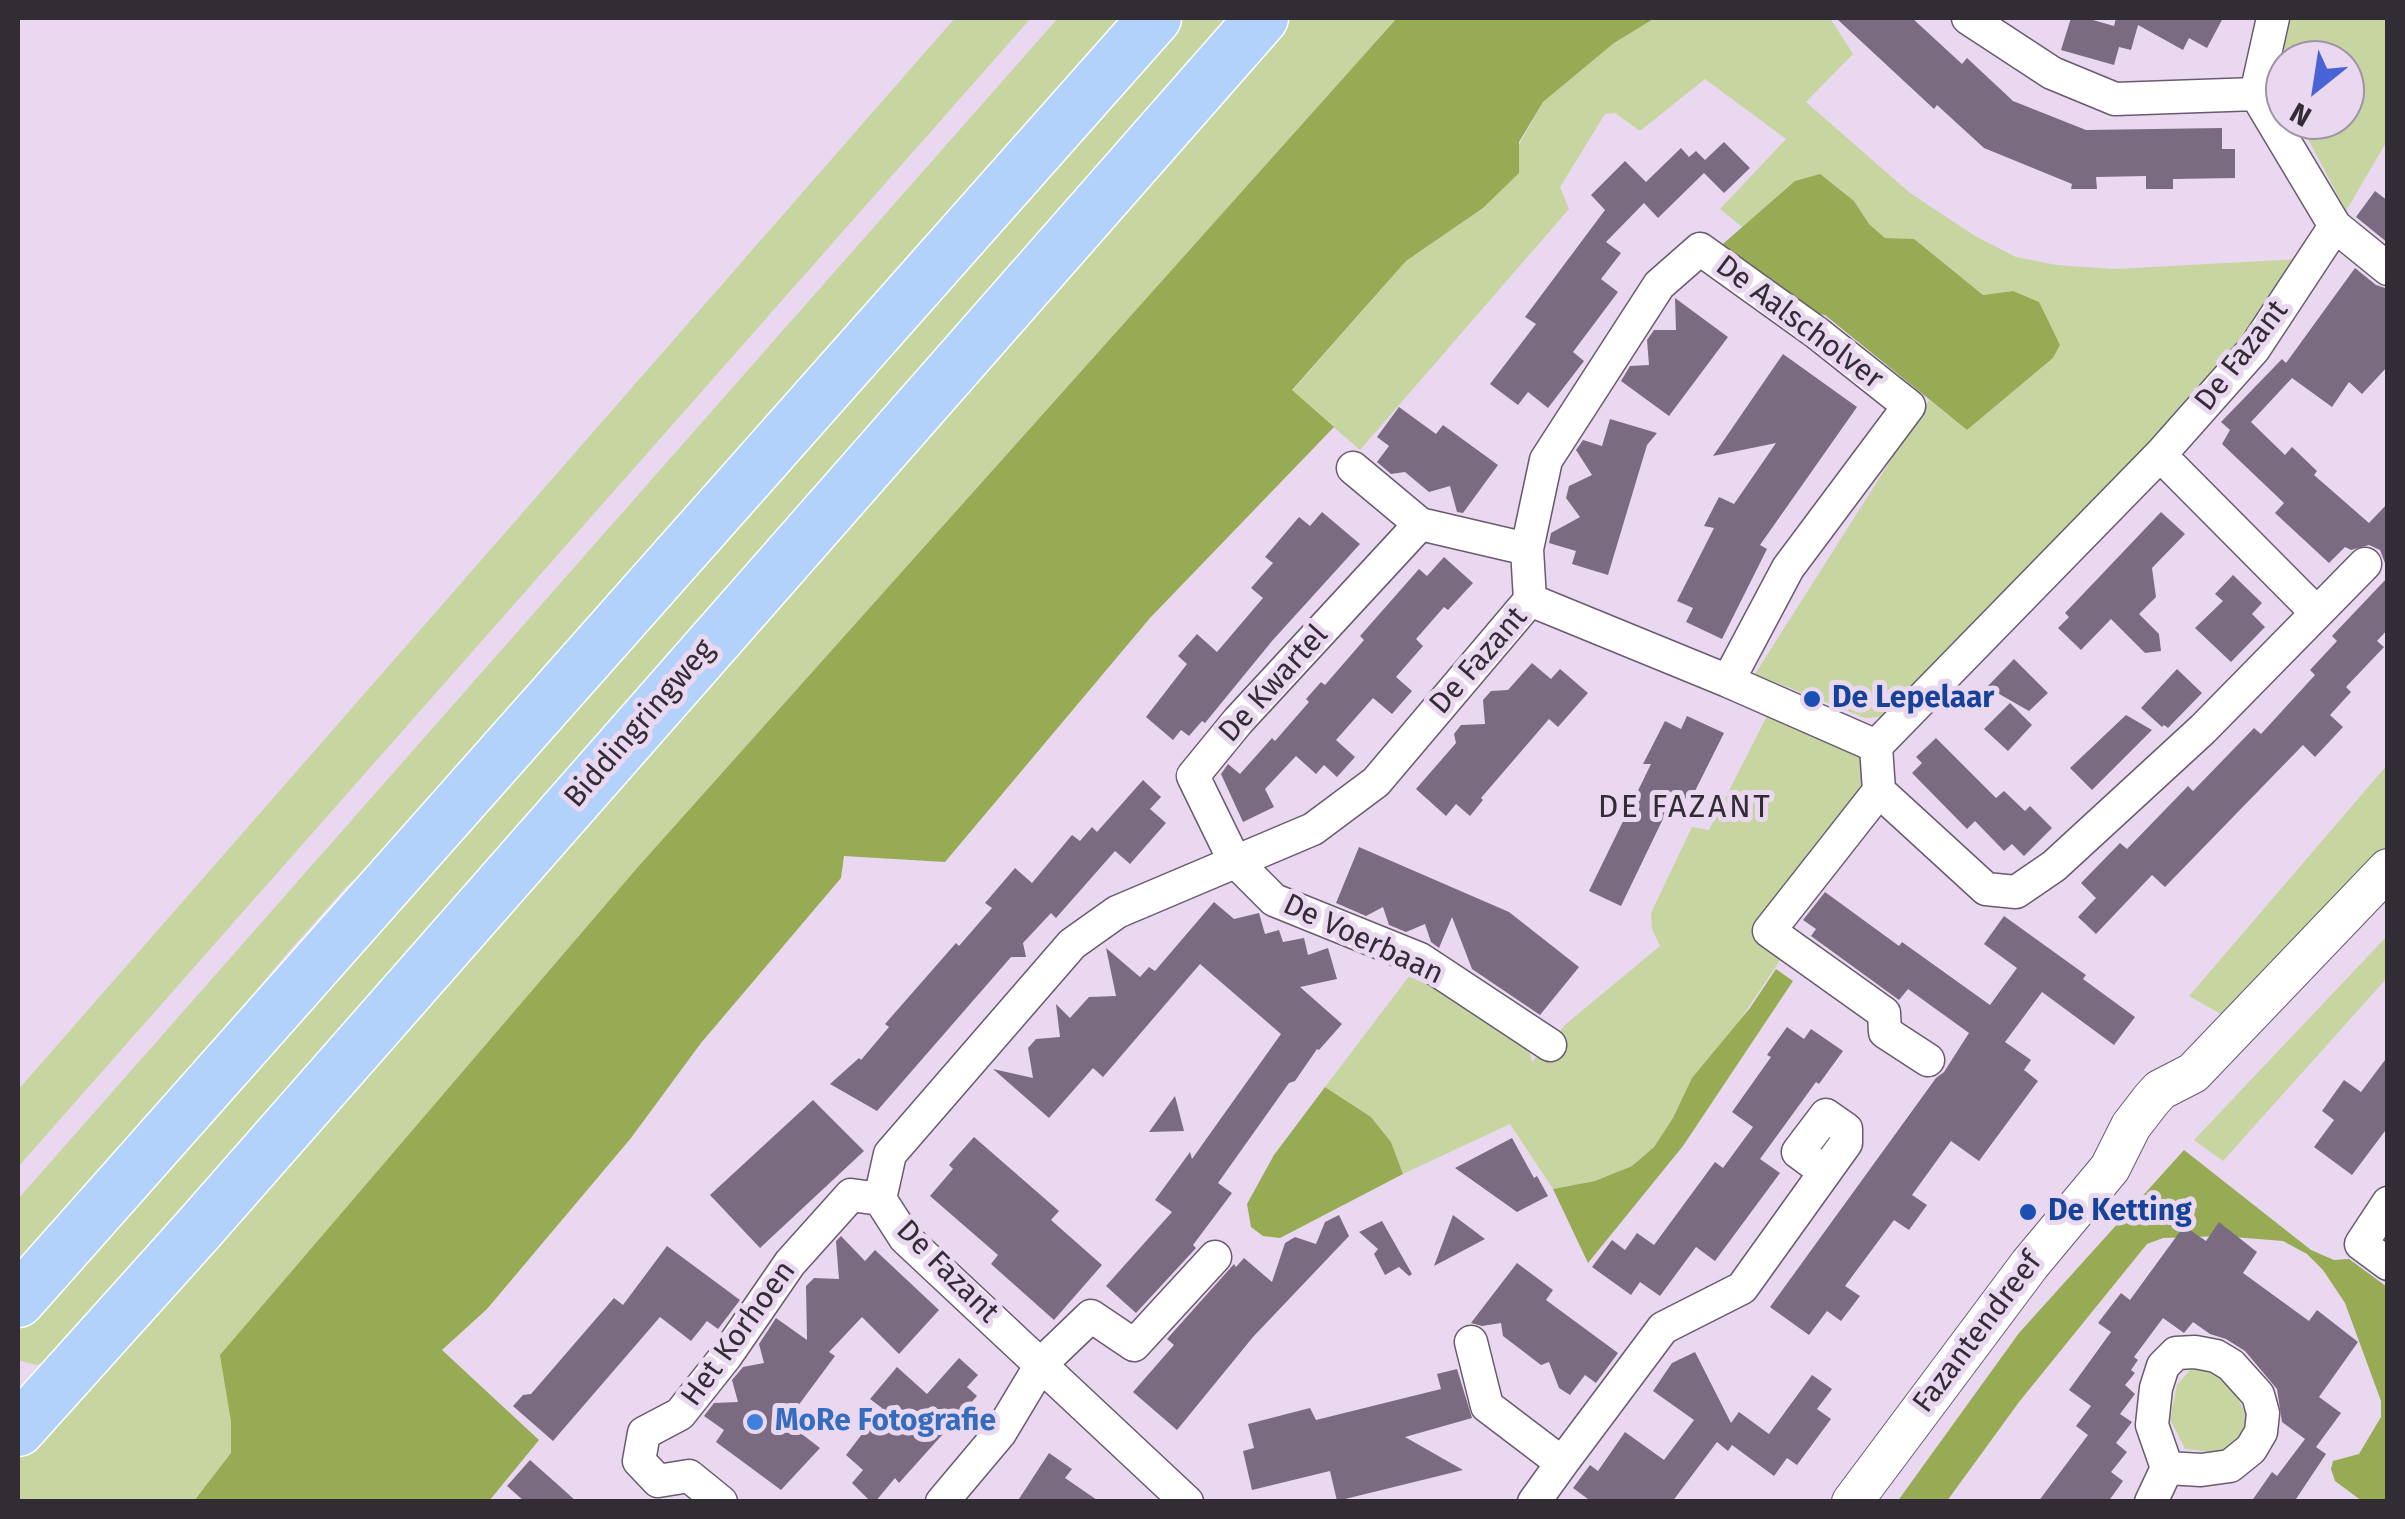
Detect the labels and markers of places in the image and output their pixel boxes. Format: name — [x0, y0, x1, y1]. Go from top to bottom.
place label: De Lepelaar — [1832, 681, 1994, 717]
marker: De Lepelaar — [1801, 688, 1823, 710]
place label: De Ketting — [2048, 1194, 2192, 1230]
marker: De Ketting — [2017, 1201, 2039, 1223]
place label: MoRe Fotografie — [775, 1404, 996, 1440]
marker: MoRe Fotografie — [744, 1411, 766, 1433]

